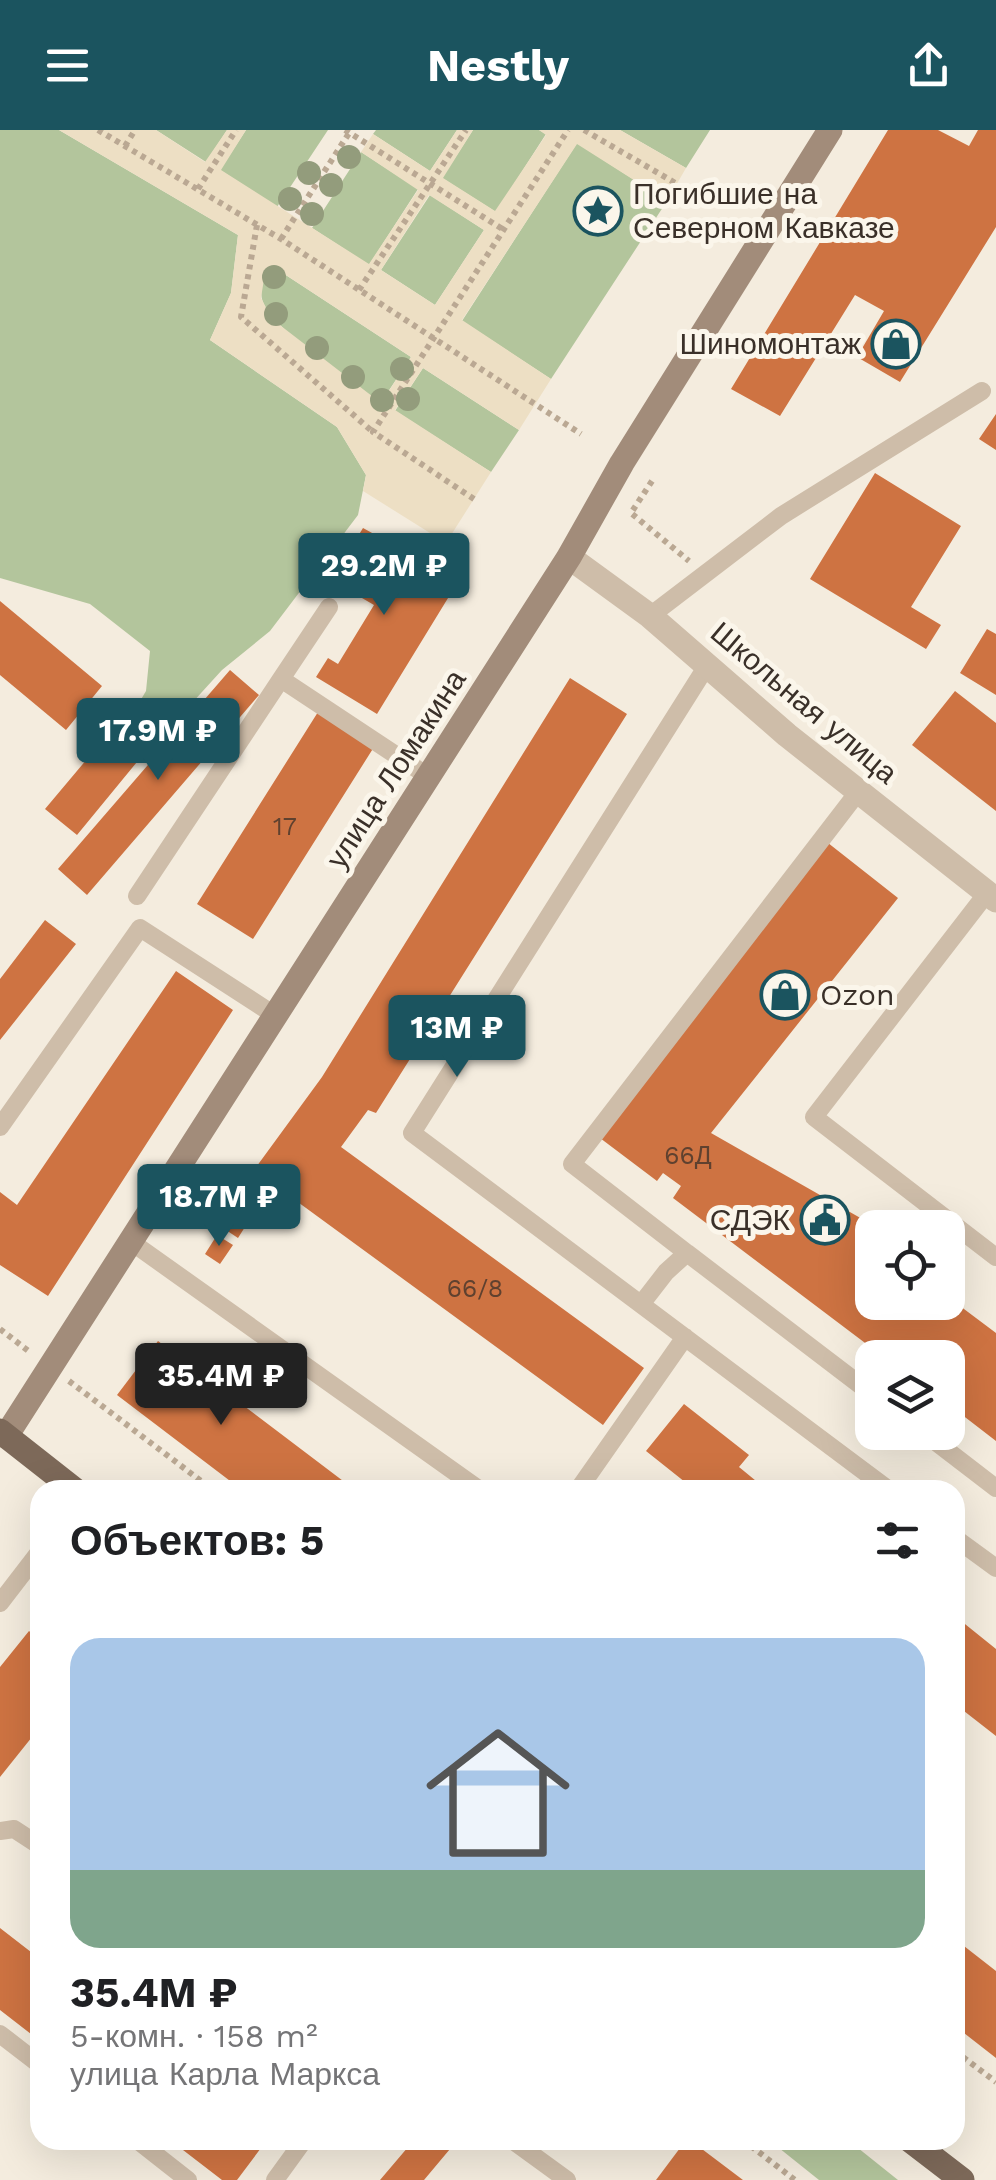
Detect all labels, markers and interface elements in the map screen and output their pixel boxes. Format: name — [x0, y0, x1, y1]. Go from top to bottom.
icon: menu — [40, 38, 95, 93]
icon: share — [901, 38, 956, 93]
text: Nestly — [427, 39, 569, 92]
place label: Погибшие на Северном Кавказе — [633, 176, 895, 245]
place icon: Погибшие на Северном Кавказе — [572, 185, 624, 237]
shop icon: Шиномонтаж — [870, 318, 922, 370]
place label: Шиномонтаж — [679, 326, 861, 361]
pin: 29.2M ₽ — [292, 533, 476, 618]
text: 29.2M ₽ — [320, 546, 448, 584]
street label: Школьная улица — [704, 615, 905, 791]
street label: улица Ломакина — [318, 663, 473, 875]
pin: 17.9M ₽ — [66, 698, 250, 783]
text: 17.9M ₽ — [99, 711, 217, 749]
house number: 17 — [273, 812, 297, 841]
shop icon: Ozon — [759, 969, 811, 1021]
place label: Ozon — [820, 977, 895, 1012]
pin: 13M ₽ — [387, 995, 527, 1080]
text: 13M ₽ — [410, 1008, 504, 1046]
house number: 66Д — [664, 1141, 712, 1170]
pin: 18.7M ₽ — [127, 1164, 311, 1249]
text: 18.7M ₽ — [159, 1177, 279, 1215]
public building icon: СДЭК — [799, 1194, 851, 1246]
place label: СДЭК — [710, 1202, 791, 1237]
map controls — [855, 1210, 965, 1450]
button: locate — [855, 1210, 965, 1320]
house number: 66/8 — [447, 1274, 503, 1303]
button: layers — [855, 1340, 965, 1450]
pin: 35.4M ₽ — [129, 1343, 313, 1428]
text: 35.4M ₽ — [157, 1356, 285, 1394]
icon: filters — [870, 1513, 925, 1568]
text: Объектов: 5 — [70, 1516, 324, 1565]
icon: home — [408, 1703, 588, 1883]
text: 35.4M ₽ — [70, 1968, 238, 2017]
text: 5-комн. · 158 m² — [70, 2017, 318, 2055]
text: улица Карла Маркса — [70, 2055, 380, 2093]

